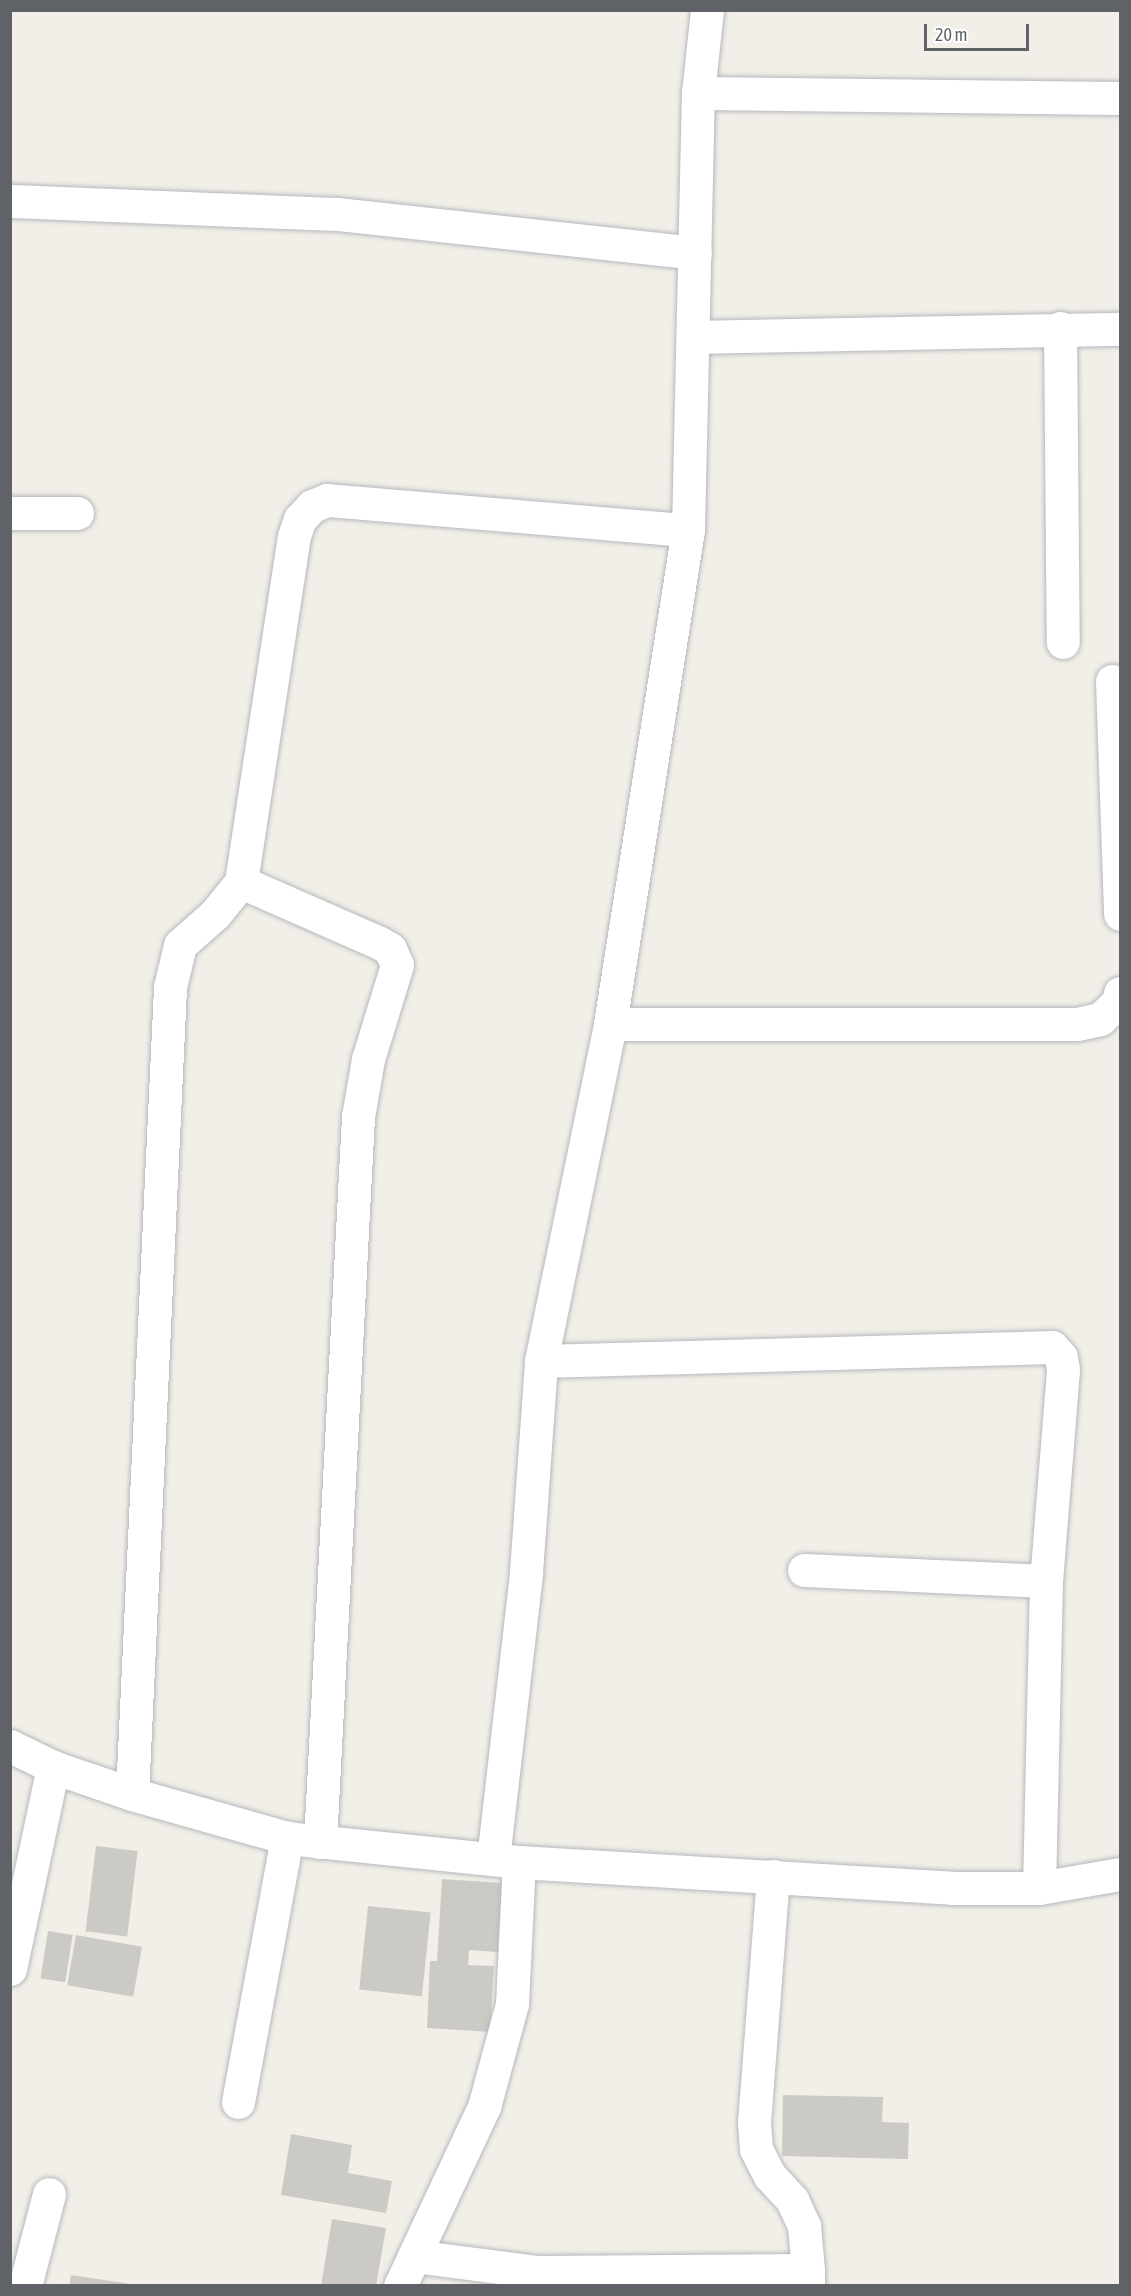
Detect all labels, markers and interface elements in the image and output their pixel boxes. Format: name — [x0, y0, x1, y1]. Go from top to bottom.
scale bar — [927, 12, 1032, 50]
text: 20 m — [935, 24, 967, 45]

